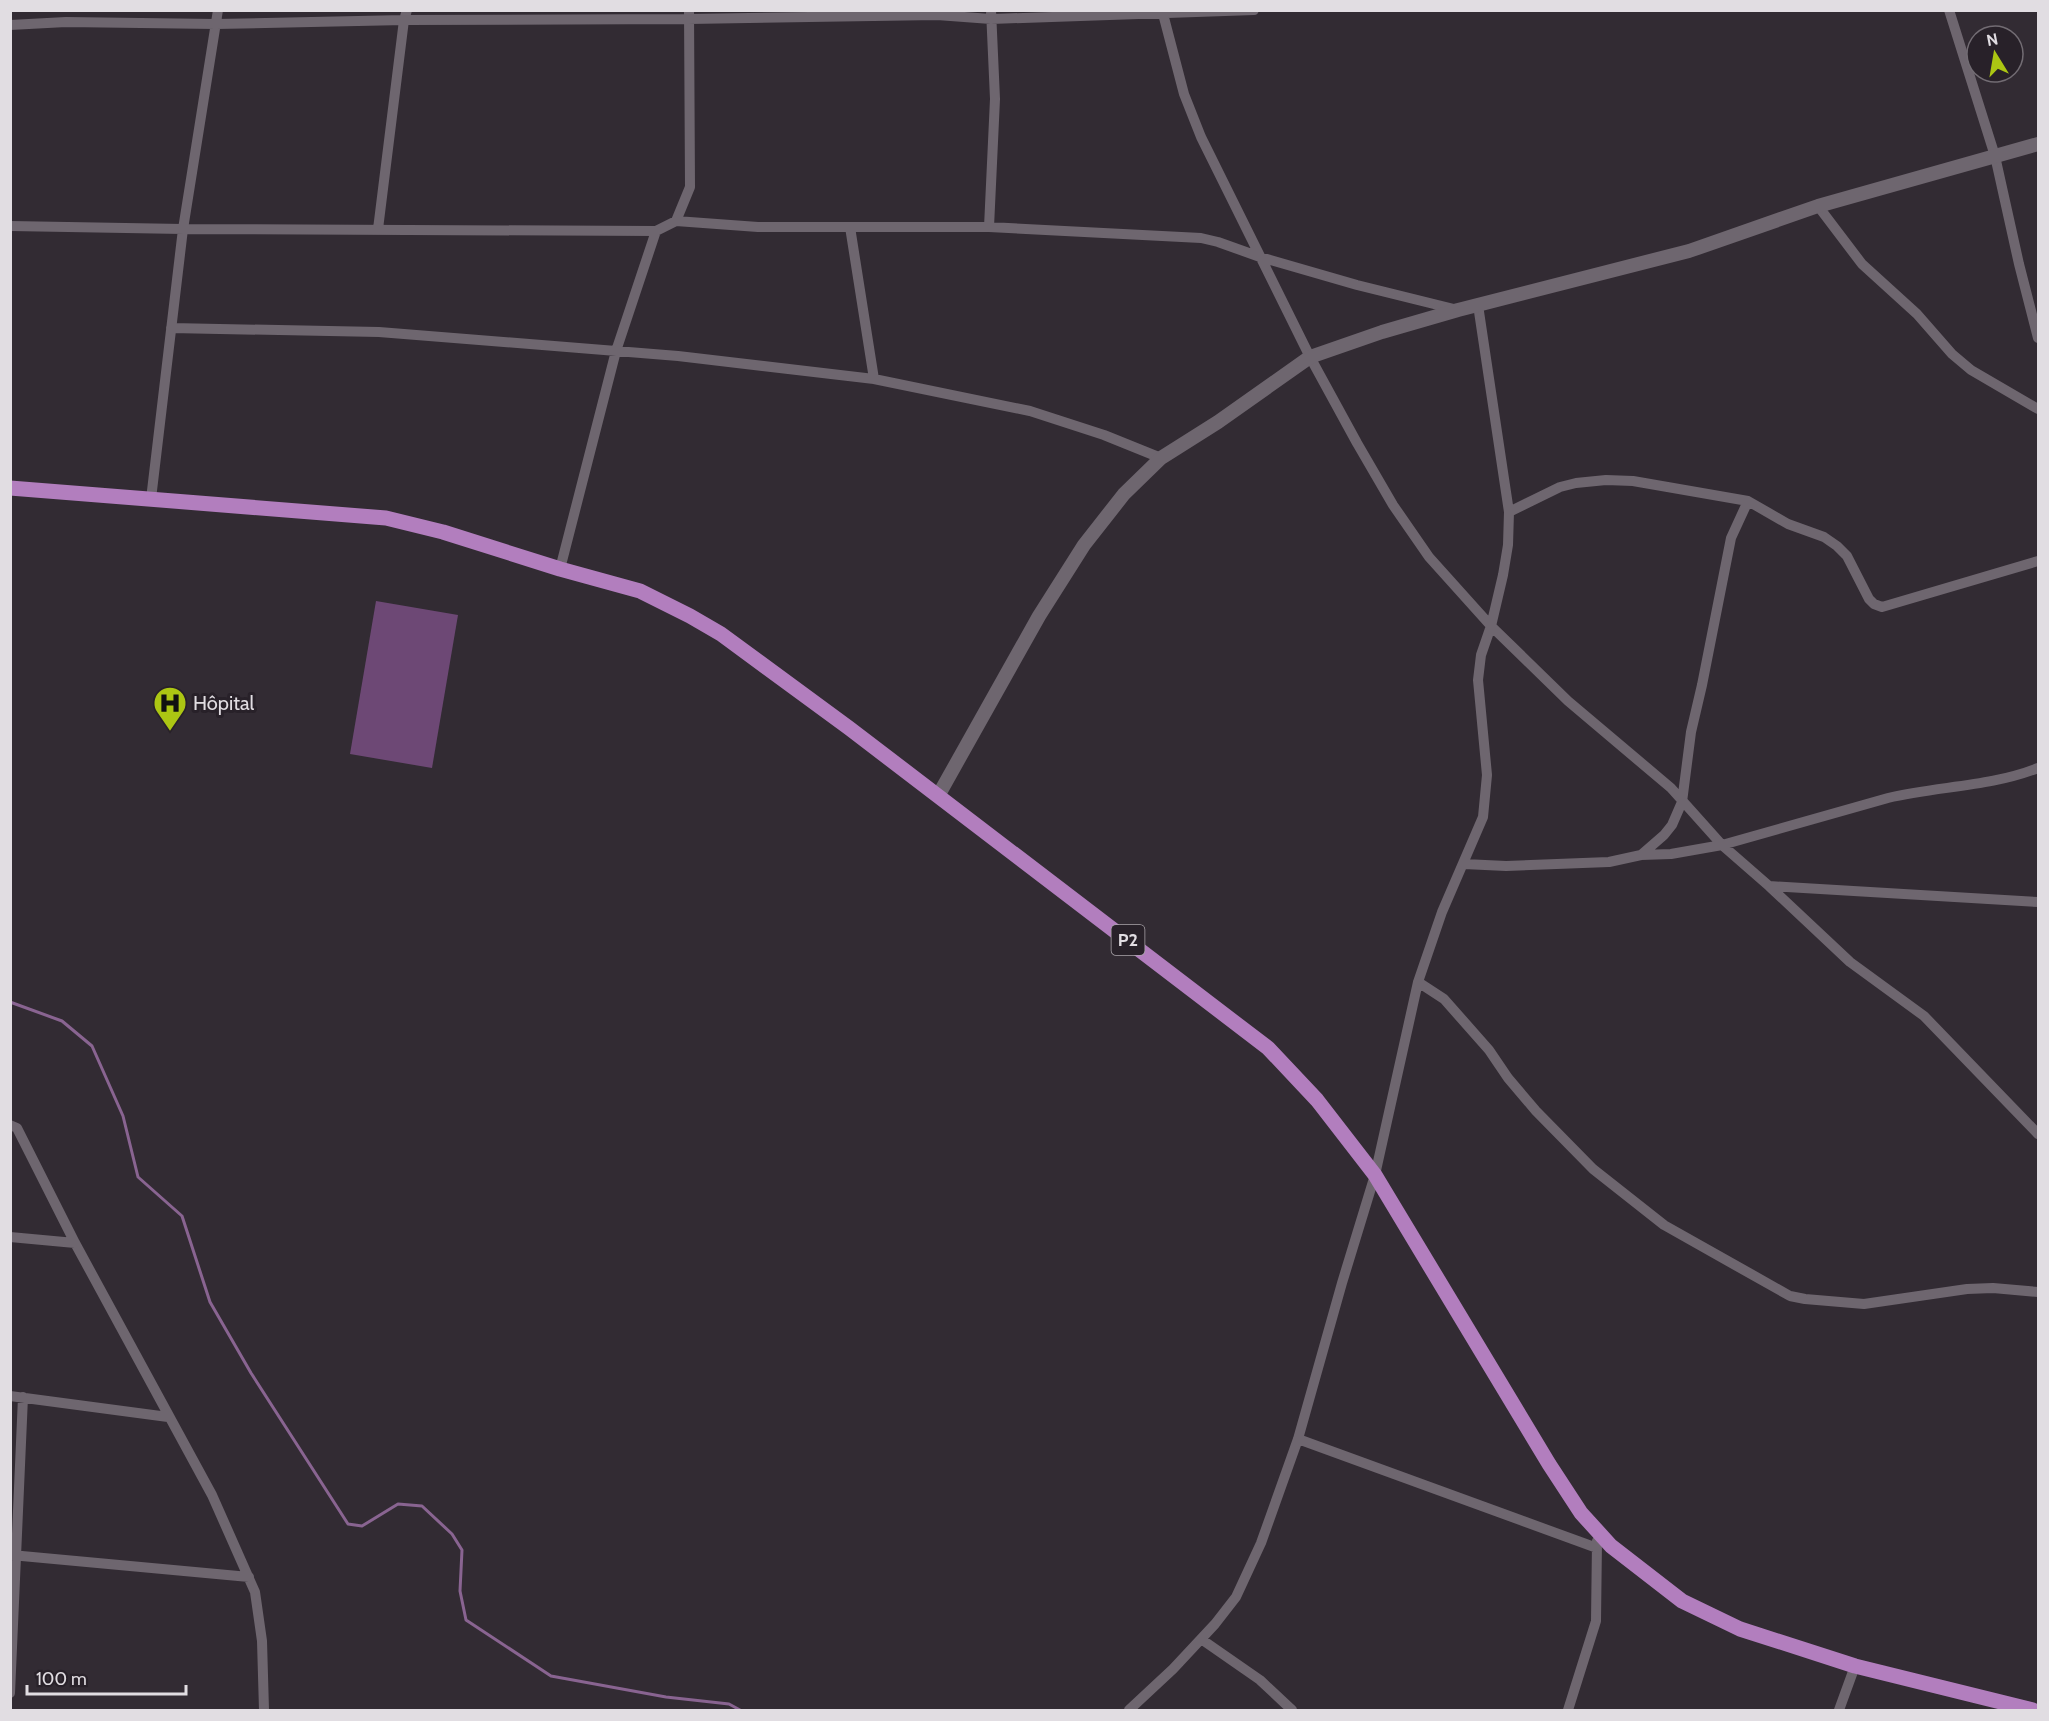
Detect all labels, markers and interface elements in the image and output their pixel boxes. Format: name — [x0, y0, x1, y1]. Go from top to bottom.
north arrow — [1965, 24, 2025, 84]
text: N — [1985, 29, 2000, 50]
hospital icon: Hôpital — [152, 685, 188, 732]
place label: Hôpital — [193, 691, 255, 715]
road number: P2 — [1112, 925, 1144, 955]
scale bar — [27, 1658, 186, 1696]
text: 100 m — [36, 1668, 87, 1690]

